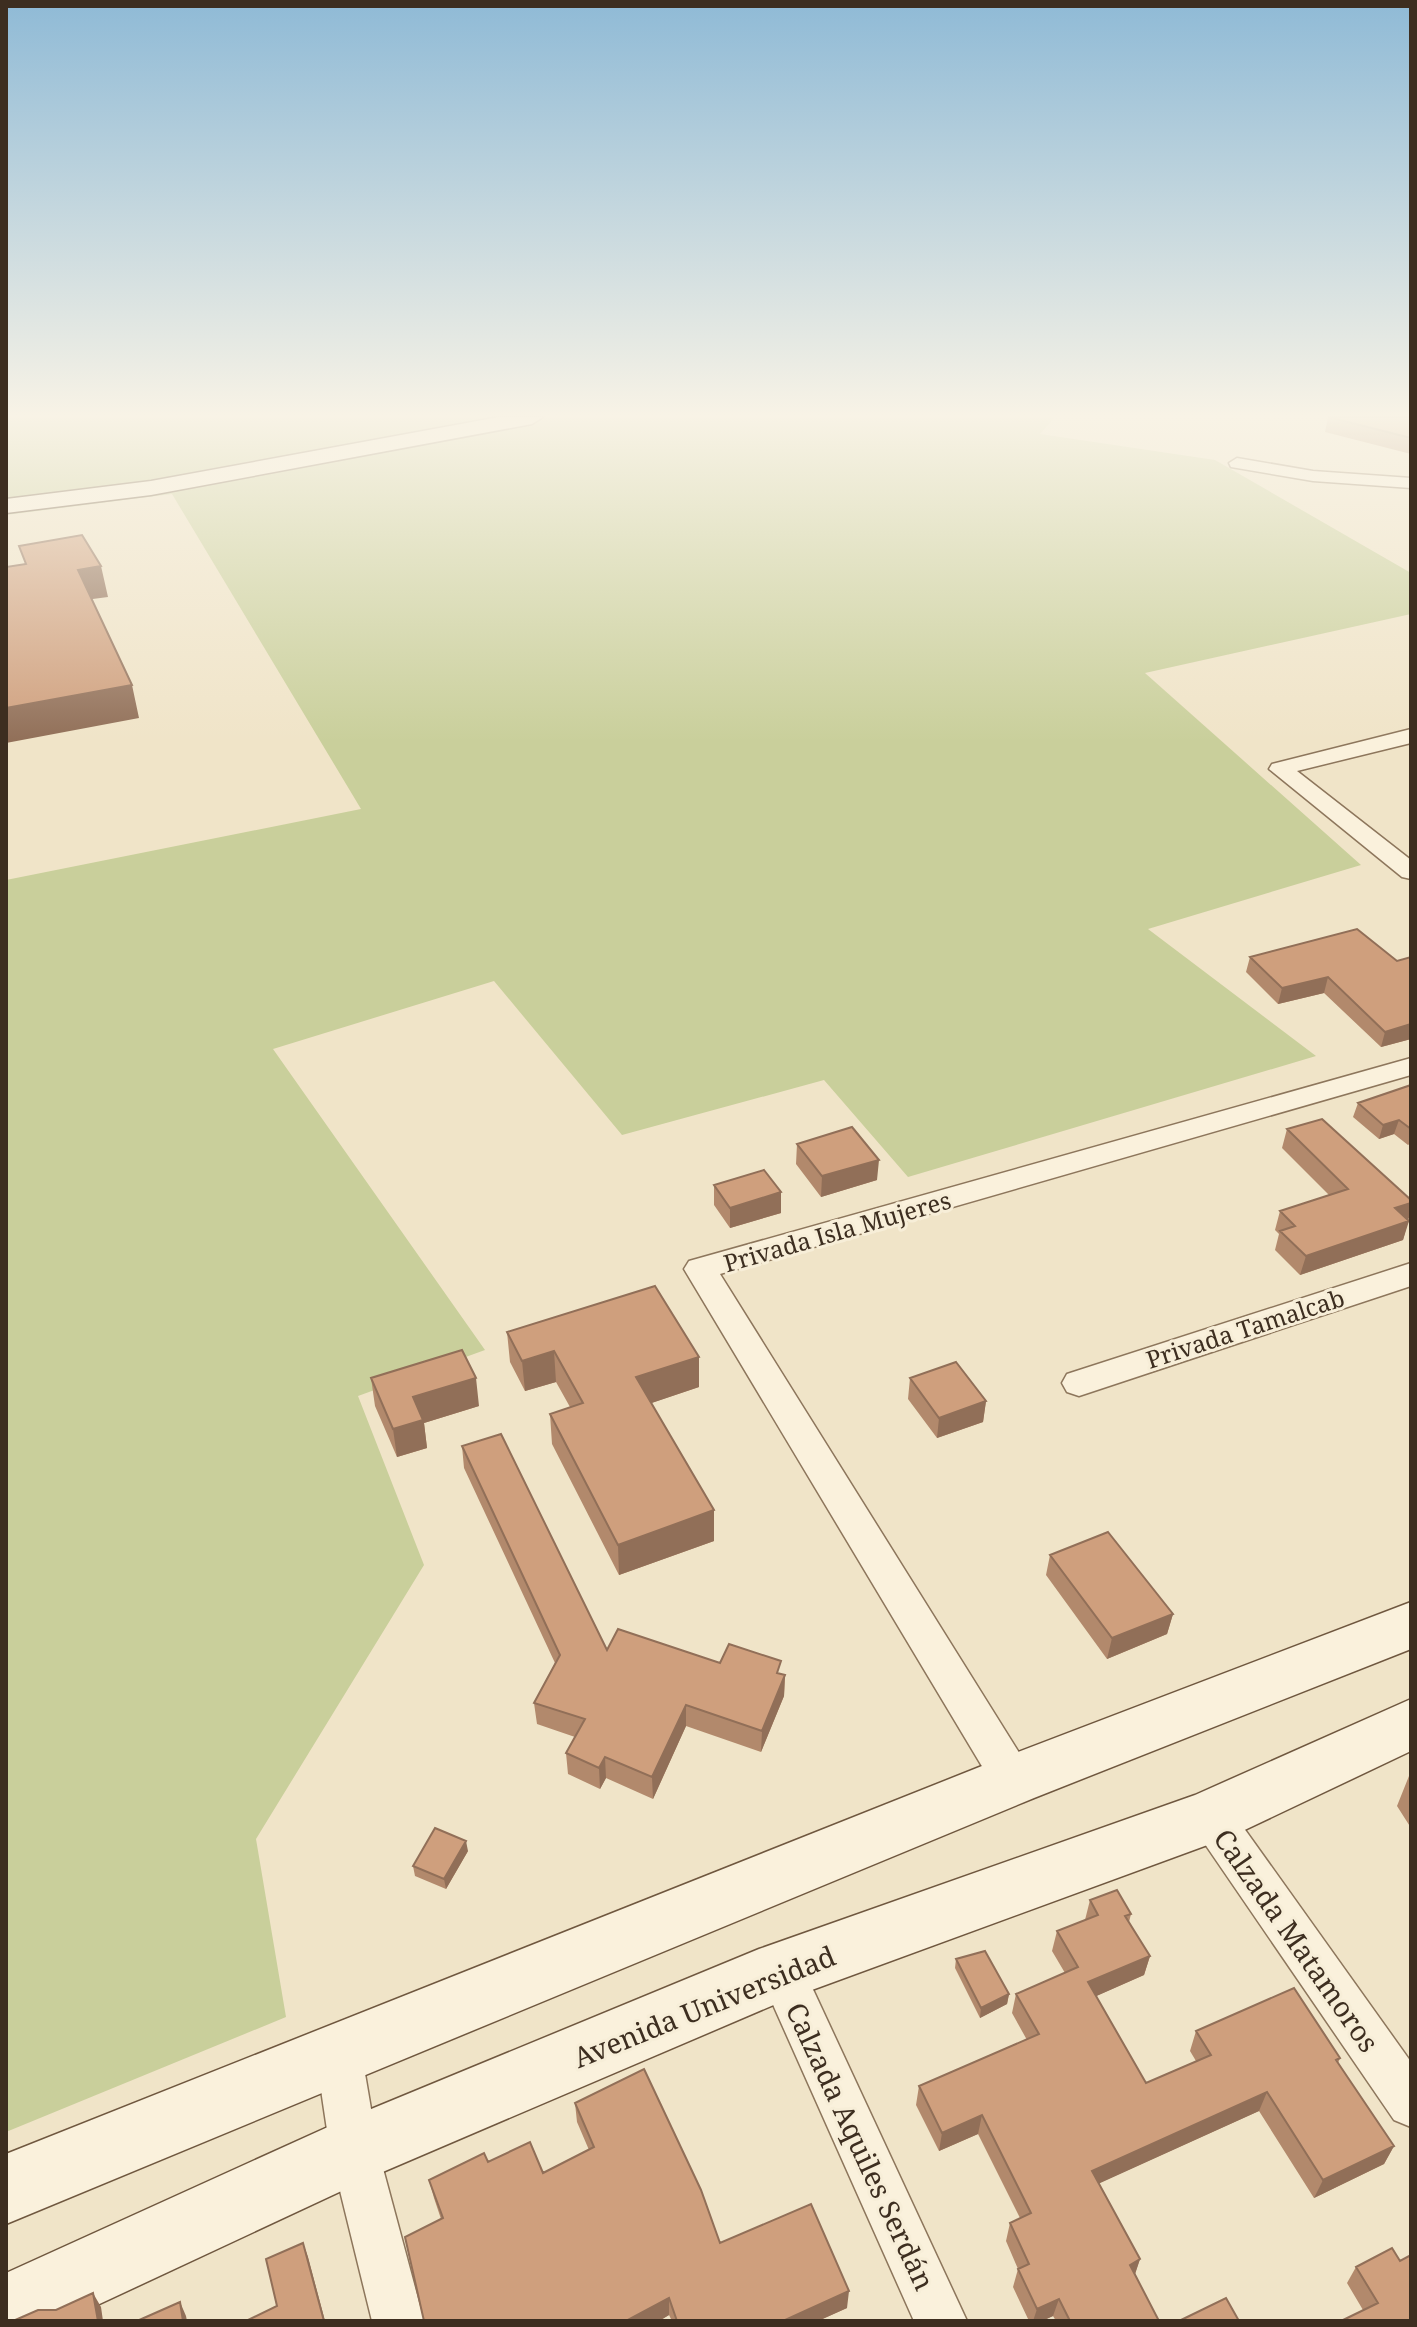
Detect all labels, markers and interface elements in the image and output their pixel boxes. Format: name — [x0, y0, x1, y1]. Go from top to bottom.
street label: Privada Isla Mujeres — [720, 1183, 954, 1279]
street label: Privada Tamalcab — [1142, 1280, 1348, 1376]
street label: Calzada Matamoros — [1206, 1821, 1388, 2059]
street label: Avenida Universidad — [567, 1936, 841, 2076]
street label: Calzada Aquiles Serdán — [778, 1996, 944, 2296]

